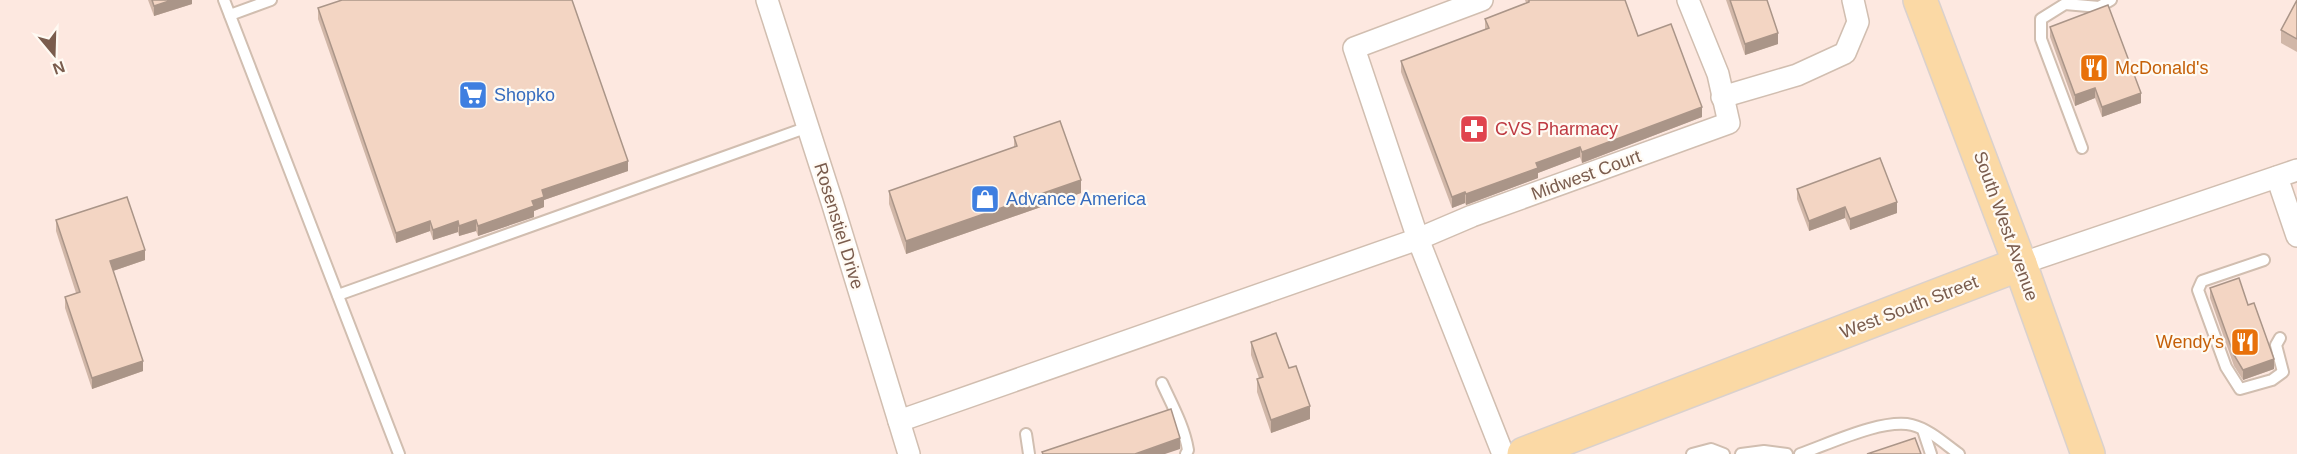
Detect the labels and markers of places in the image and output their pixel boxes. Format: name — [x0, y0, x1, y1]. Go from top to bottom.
restaurant icon: McDonald's — [2078, 52, 2110, 84]
place label: McDonald's — [2115, 58, 2208, 78]
supermarket icon: Shopko — [457, 79, 489, 111]
place label: Shopko — [494, 85, 555, 105]
pharmacy icon: CVS Pharmacy — [1458, 113, 1490, 145]
place label: CVS Pharmacy — [1495, 119, 1618, 139]
shop icon: Advance America — [969, 183, 1001, 215]
place label: Advance America — [1006, 189, 1147, 209]
restaurant icon: Wendy's — [2229, 326, 2261, 358]
place label: Wendy's — [2156, 332, 2224, 352]

